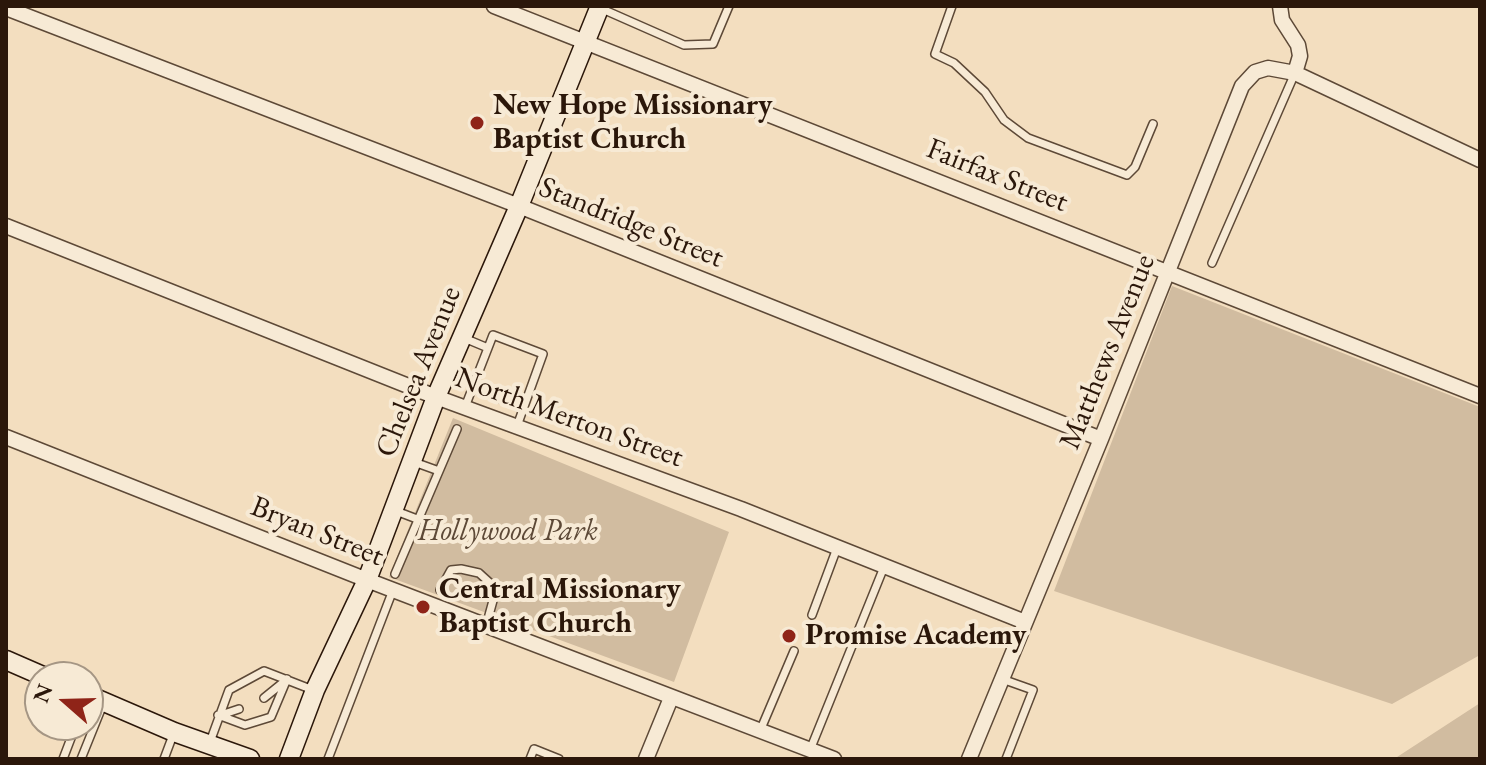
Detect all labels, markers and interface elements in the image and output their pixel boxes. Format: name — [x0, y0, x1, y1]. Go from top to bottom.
place label: New Hope Missionary Baptist Church — [493, 88, 772, 158]
marker: New Hope Missionary Baptist Church — [468, 114, 486, 132]
street label: Fairfax Street — [921, 131, 1073, 221]
street label: Standridge Street — [534, 170, 728, 276]
street label: Matthews Avenue — [1053, 249, 1163, 455]
street label: Chelsea Avenue — [368, 281, 470, 463]
street label: North Merton Street — [450, 360, 688, 476]
street label: Bryan Street — [245, 489, 389, 575]
park label: Hollywood Park — [418, 514, 598, 550]
place label: Central Missionary Baptist Church — [439, 572, 681, 642]
marker: Central Missionary Baptist Church — [414, 598, 432, 616]
place label: Promise Academy — [805, 618, 1026, 654]
marker: Promise Academy — [780, 627, 798, 645]
north arrow — [24, 661, 104, 741]
text: N — [26, 680, 60, 707]

